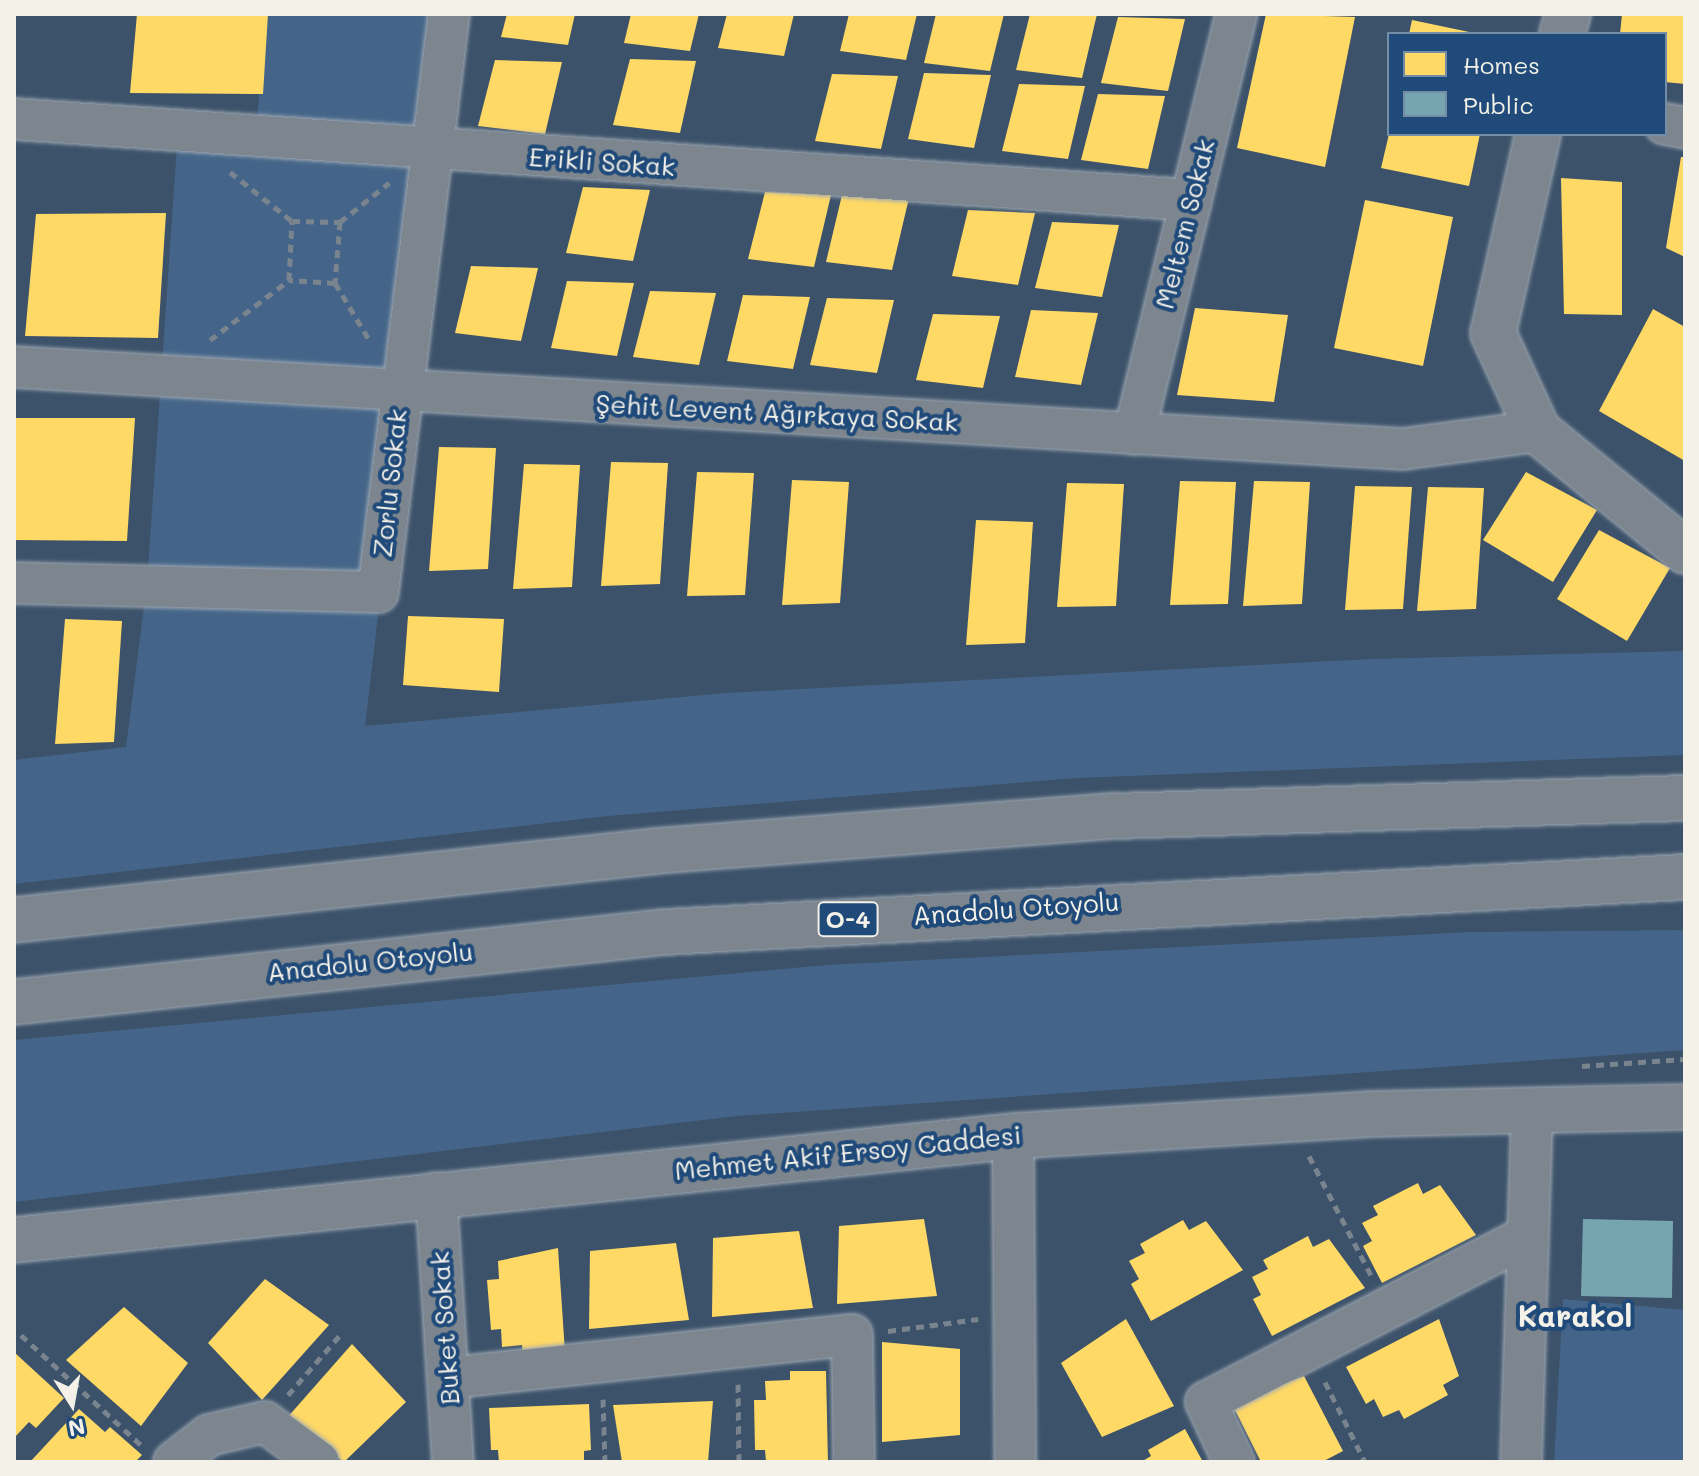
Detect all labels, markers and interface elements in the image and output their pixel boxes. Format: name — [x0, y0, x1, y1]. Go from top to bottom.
legend — [1387, 32, 1667, 136]
text: Homes — [1463, 49, 1540, 80]
text: Public — [1463, 89, 1534, 120]
street label: Meltem Sokak — [1149, 136, 1221, 312]
street label: Erikli Sokak — [528, 141, 676, 183]
street label: Şehit Levent Ağırkaya Sokak — [595, 388, 959, 438]
street label: Zorlu Sokak — [367, 407, 413, 559]
street label: Anadolu Otoyolu — [912, 886, 1120, 932]
road number: O-4 — [816, 899, 880, 939]
street label: Anadolu Otoyolu — [266, 936, 474, 988]
street label: Mehmet Akif Ersoy Caddesi — [673, 1119, 1023, 1187]
street label: Buket Sokak — [424, 1250, 466, 1406]
district label: Karakol — [1518, 1297, 1632, 1333]
north arrow — [32, 1364, 112, 1444]
text: N — [66, 1412, 88, 1444]

